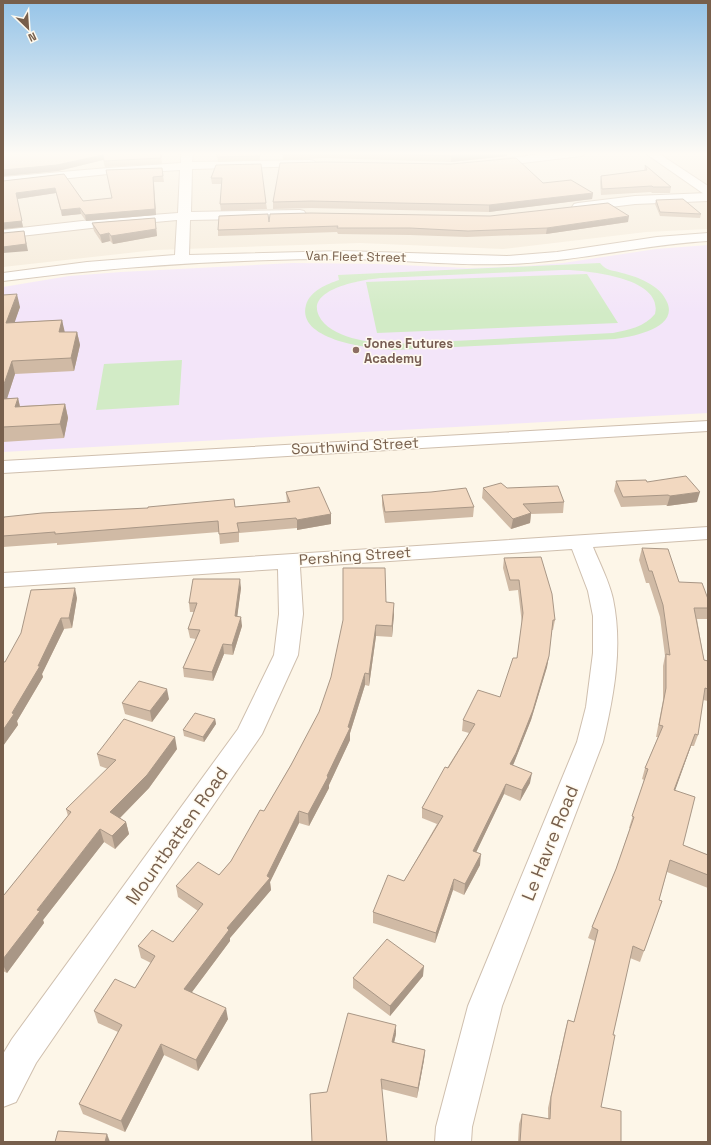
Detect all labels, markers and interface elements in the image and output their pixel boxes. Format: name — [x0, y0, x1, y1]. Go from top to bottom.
north arrow — [8, 8, 48, 48]
text: N — [26, 29, 39, 45]
street label: Van Fleet Street — [305, 247, 407, 266]
place label: Jones Futures Academy — [364, 335, 453, 367]
marker: Jones Futures Academy — [351, 345, 361, 355]
street label: Southwind Street — [291, 433, 419, 458]
street label: Pershing Street — [298, 542, 412, 569]
street label: Mountbatten Road — [120, 762, 233, 909]
street label: Le Havre Road — [516, 782, 583, 904]

